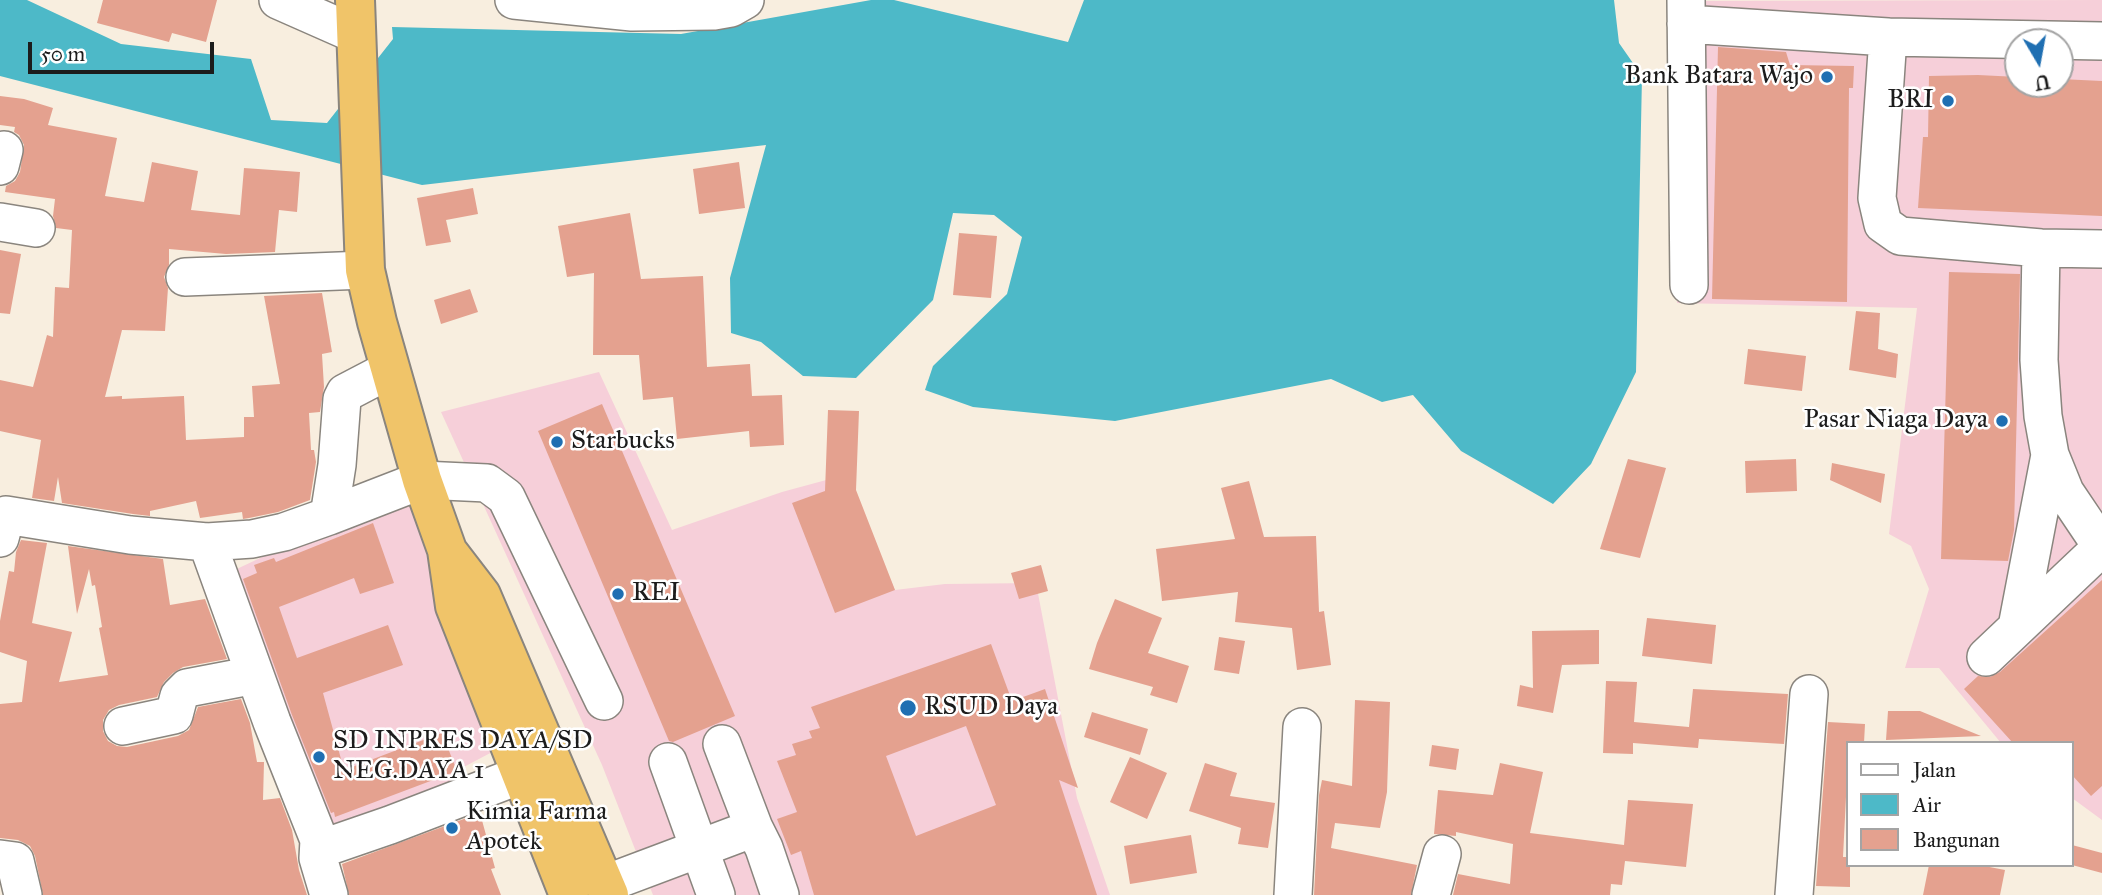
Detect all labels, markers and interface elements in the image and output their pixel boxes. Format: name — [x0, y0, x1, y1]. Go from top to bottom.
scale bar — [32, 28, 217, 72]
north arrow — [2004, 28, 2074, 98]
text: 50 m — [41, 41, 85, 67]
place label: Bank Batara Wajo — [1624, 61, 1813, 93]
marker: Bank Batara Wajo — [1819, 69, 1835, 85]
text: U — [2033, 70, 2052, 95]
place label: BRI — [1887, 85, 1934, 117]
marker: BRI — [1940, 93, 1956, 109]
place label: Pasar Niaga Daya — [1804, 405, 1988, 437]
marker: Pasar Niaga Daya — [1994, 413, 2010, 429]
place label: Starbucks — [571, 426, 675, 458]
marker: Starbucks — [549, 434, 565, 450]
place label: REI — [632, 578, 680, 610]
marker: REI — [610, 586, 626, 602]
place label: RSUD Daya — [924, 692, 1058, 724]
marker: RSUD Daya — [898, 698, 918, 718]
place label: SD INPRES DAYA/SD NEG.DAYA 1 — [333, 726, 592, 788]
legend — [1846, 741, 2074, 867]
marker: SD INPRES DAYA/SD NEG.DAYA 1 — [311, 749, 327, 765]
text: Jalan — [1913, 757, 1956, 783]
text: Air — [1913, 792, 1941, 818]
place label: Kimia Farma Apotek — [466, 797, 607, 858]
marker: Kimia Farma Apotek — [444, 820, 460, 836]
text: Bangunan — [1913, 827, 2000, 853]

